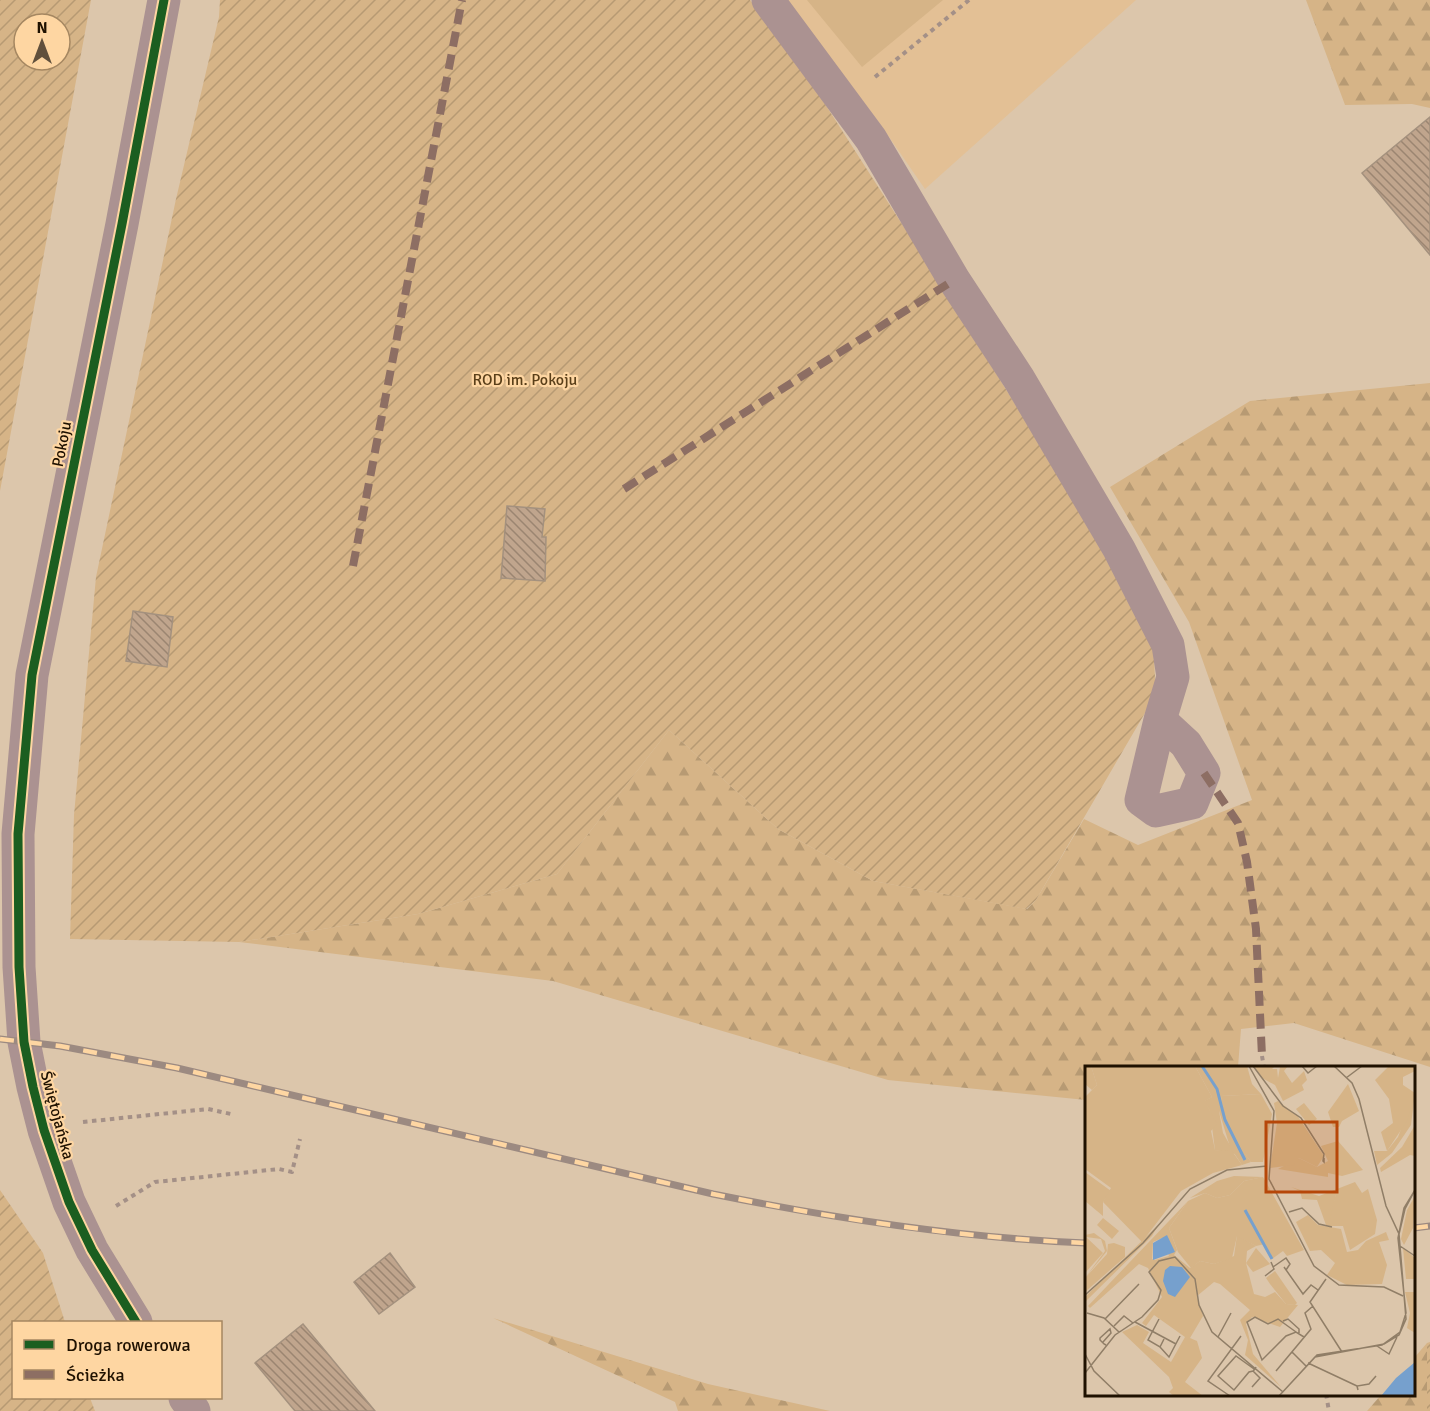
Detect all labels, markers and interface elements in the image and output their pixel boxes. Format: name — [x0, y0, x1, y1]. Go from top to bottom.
north arrow — [12, 12, 72, 72]
text: N — [36, 18, 48, 38]
park label: ROD im. Pokoju — [473, 370, 577, 390]
street label: Pokoju — [48, 420, 76, 469]
inset map — [1085, 1066, 1415, 1396]
street label: Świętojańska — [36, 1069, 78, 1162]
legend — [12, 1321, 222, 1399]
text: Droga rowerowa — [66, 1334, 191, 1356]
text: Ścieżka — [66, 1364, 125, 1386]

